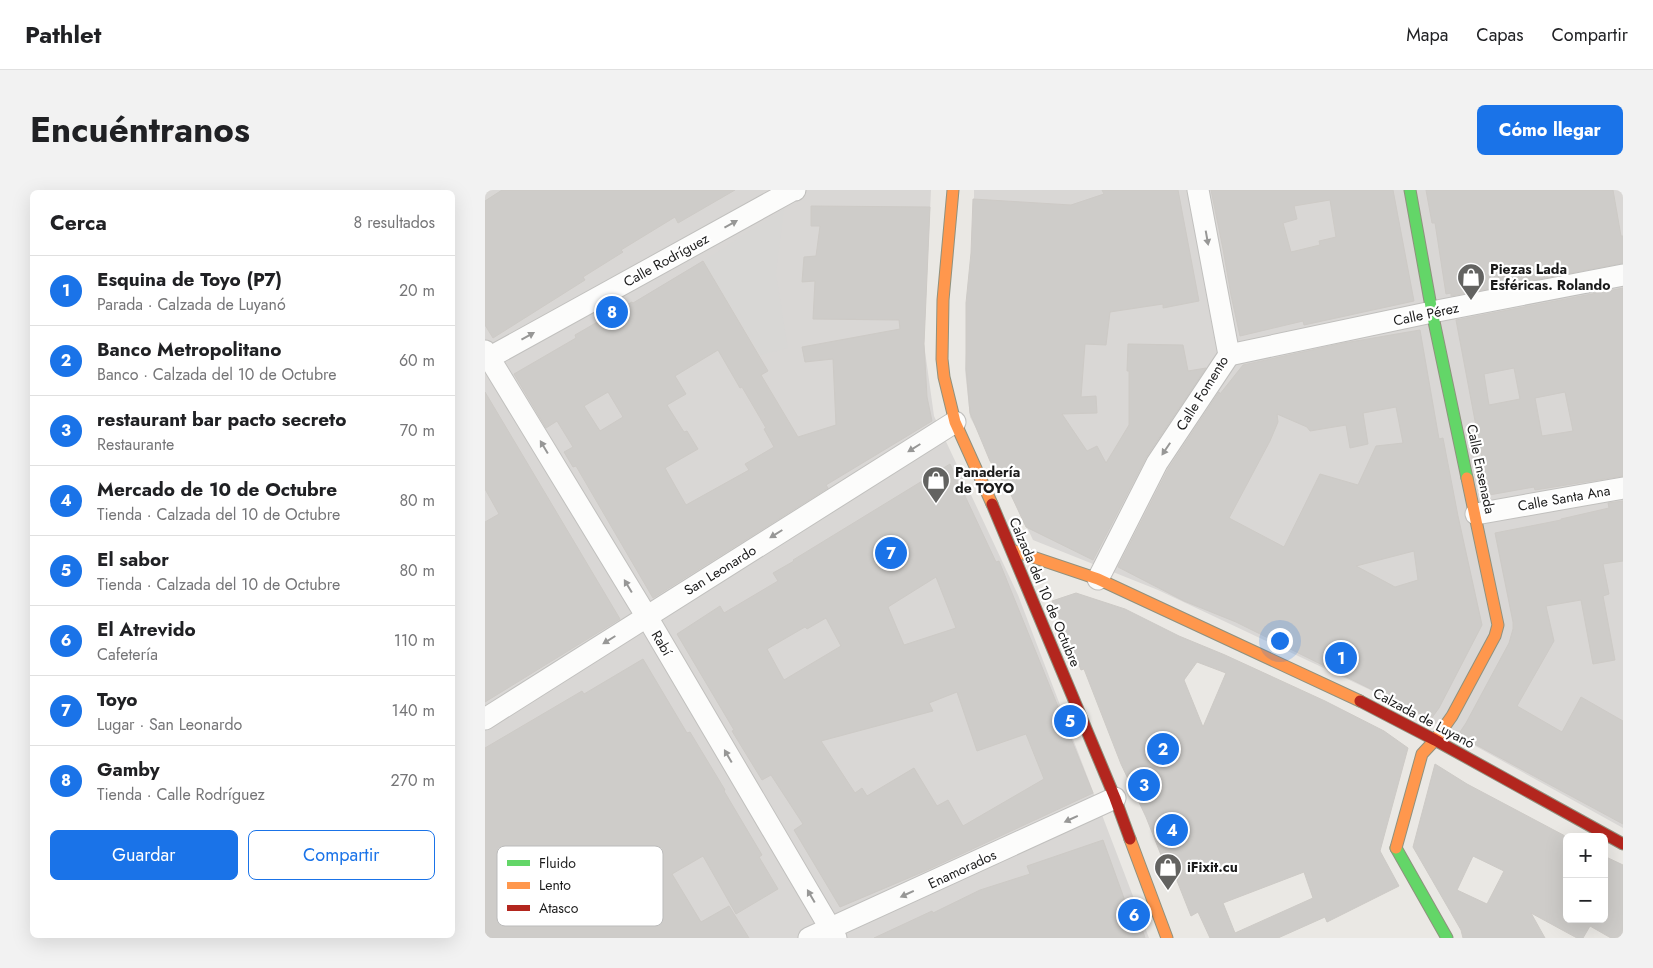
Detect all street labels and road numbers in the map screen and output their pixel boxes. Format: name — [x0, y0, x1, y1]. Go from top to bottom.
street label: Calle Rodríguez — [620, 228, 713, 292]
street label: Calle Pérez — [1391, 297, 1461, 331]
street label: Calle Fomento — [1171, 351, 1233, 434]
street label: Calle Ensenada — [1462, 422, 1500, 516]
street label: Calle Santa Ana — [1516, 480, 1612, 516]
street label: Calzada del 10 de Octubre — [1004, 514, 1086, 670]
street label: San Leonardo — [680, 540, 760, 600]
street label: Rabí — [647, 627, 678, 661]
street label: Calzada de Luyanó — [1370, 683, 1479, 753]
street label: Enamorados — [925, 844, 1000, 894]

